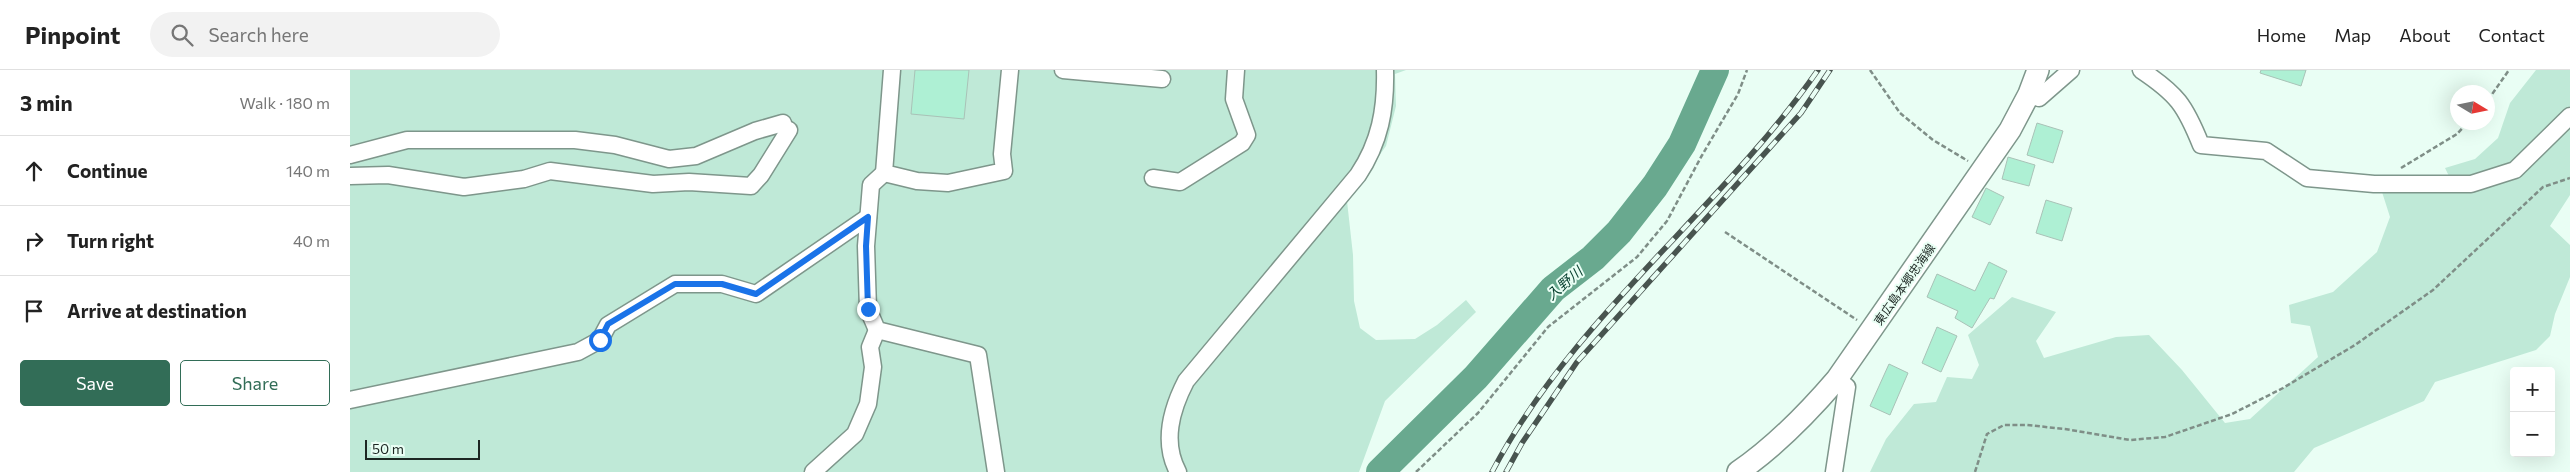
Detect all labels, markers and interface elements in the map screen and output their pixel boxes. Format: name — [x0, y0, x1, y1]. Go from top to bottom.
search box — [150, 12, 500, 57]
text: Pinpoint — [25, 20, 120, 49]
icon: search — [168, 21, 196, 49]
text: Search here — [208, 23, 309, 46]
text: Home — [2257, 24, 2306, 46]
text: Map — [2334, 24, 2371, 46]
text: About — [2399, 24, 2451, 46]
text: Contact — [2479, 24, 2545, 46]
north arrow — [2450, 85, 2495, 130]
text: 3 min — [20, 90, 73, 115]
text: Walk · 180 m — [240, 93, 330, 112]
icon: ahead — [20, 157, 48, 185]
text: Continue — [67, 159, 147, 182]
text: 140 m — [286, 161, 330, 180]
icon: right — [20, 227, 48, 255]
text: Turn right — [67, 229, 154, 252]
text: 40 m — [293, 231, 330, 250]
street label: 東広島本郷忠海線 — [1871, 241, 1937, 327]
water label: 入野川 — [1543, 261, 1587, 303]
icon: arrive — [20, 297, 48, 325]
route end — [857, 298, 880, 321]
text: Arrive at destination — [67, 299, 247, 322]
route start — [589, 329, 612, 352]
button: Save — [20, 360, 170, 406]
button: Share — [180, 360, 330, 406]
map controls — [2510, 367, 2555, 457]
button: + — [2510, 367, 2555, 412]
button: − — [2510, 412, 2555, 457]
scale bar — [365, 437, 480, 460]
text: 50 m — [372, 440, 404, 457]

